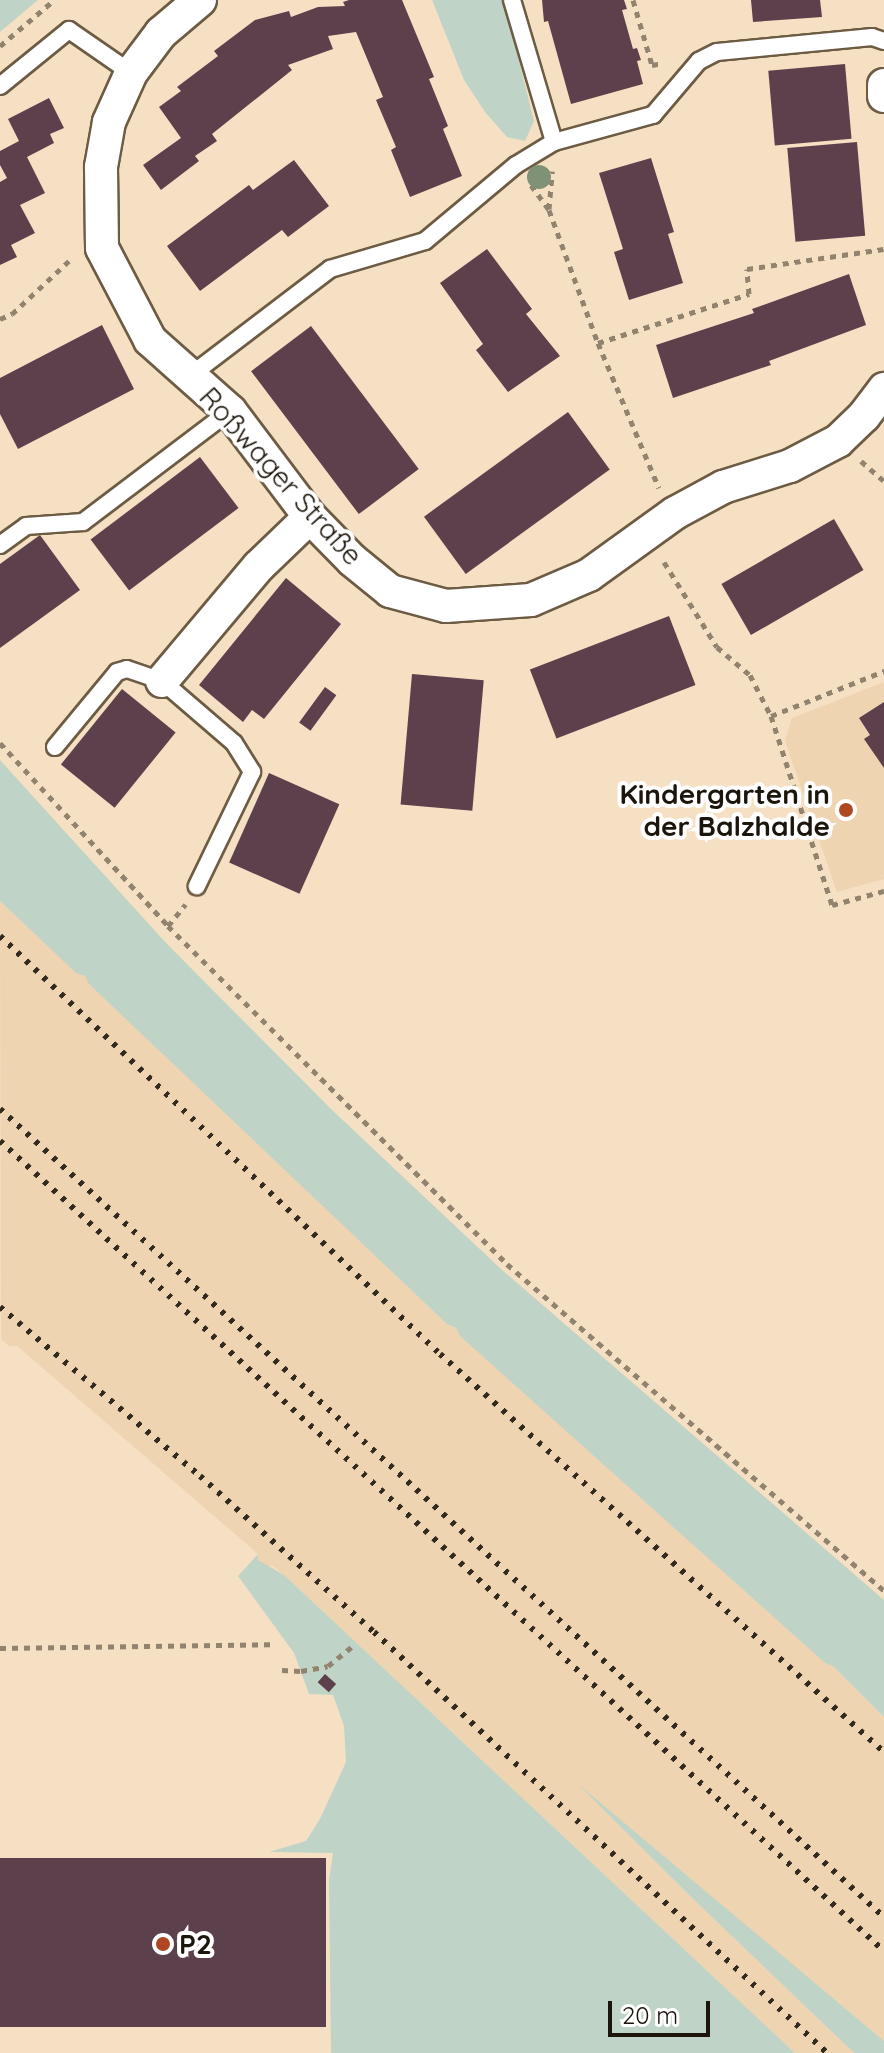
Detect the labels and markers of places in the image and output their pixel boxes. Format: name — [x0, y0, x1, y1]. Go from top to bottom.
place label: Kindergarten in der Balzhalde — [619, 777, 830, 843]
marker: Kindergarten in der Balzhalde — [837, 801, 855, 819]
place label: P2 — [179, 1927, 212, 1961]
marker: P2 — [154, 1935, 172, 1953]

